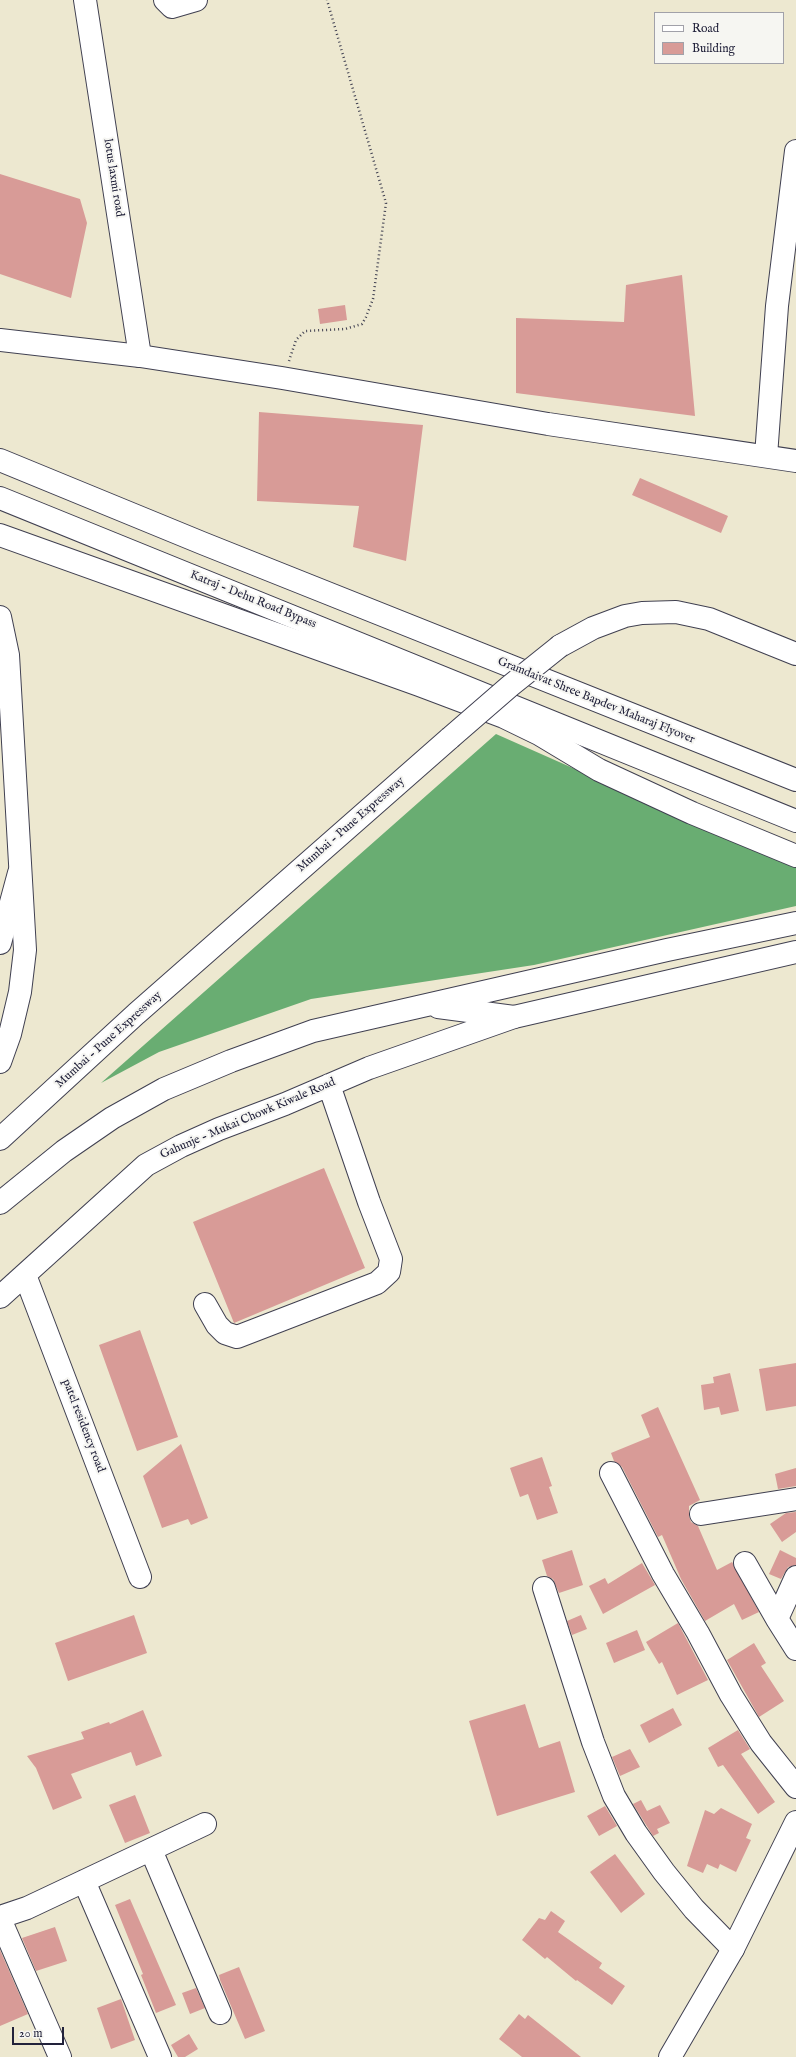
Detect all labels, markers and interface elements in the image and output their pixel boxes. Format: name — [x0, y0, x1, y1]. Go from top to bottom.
legend — [654, 12, 784, 64]
text: Road — [692, 21, 719, 36]
text: Building — [692, 41, 735, 56]
street label: lotus laxmi road — [100, 138, 126, 218]
street label: Katraj - Dehu Road Bypass — [188, 568, 318, 632]
street label: Gramdaivat Shree Bapdev Maharaj Flyover — [495, 655, 697, 747]
street label: Mumbai - Pune Expressway — [294, 774, 408, 876]
street label: Mumbai - Pune Expressway — [53, 989, 165, 1091]
street label: Gahunje - Mukai Chowk Kiwale Road — [158, 1075, 338, 1163]
street label: patel residency road — [59, 1377, 107, 1475]
scale bar — [14, 2019, 66, 2045]
text: 20 m — [19, 2026, 42, 2041]

